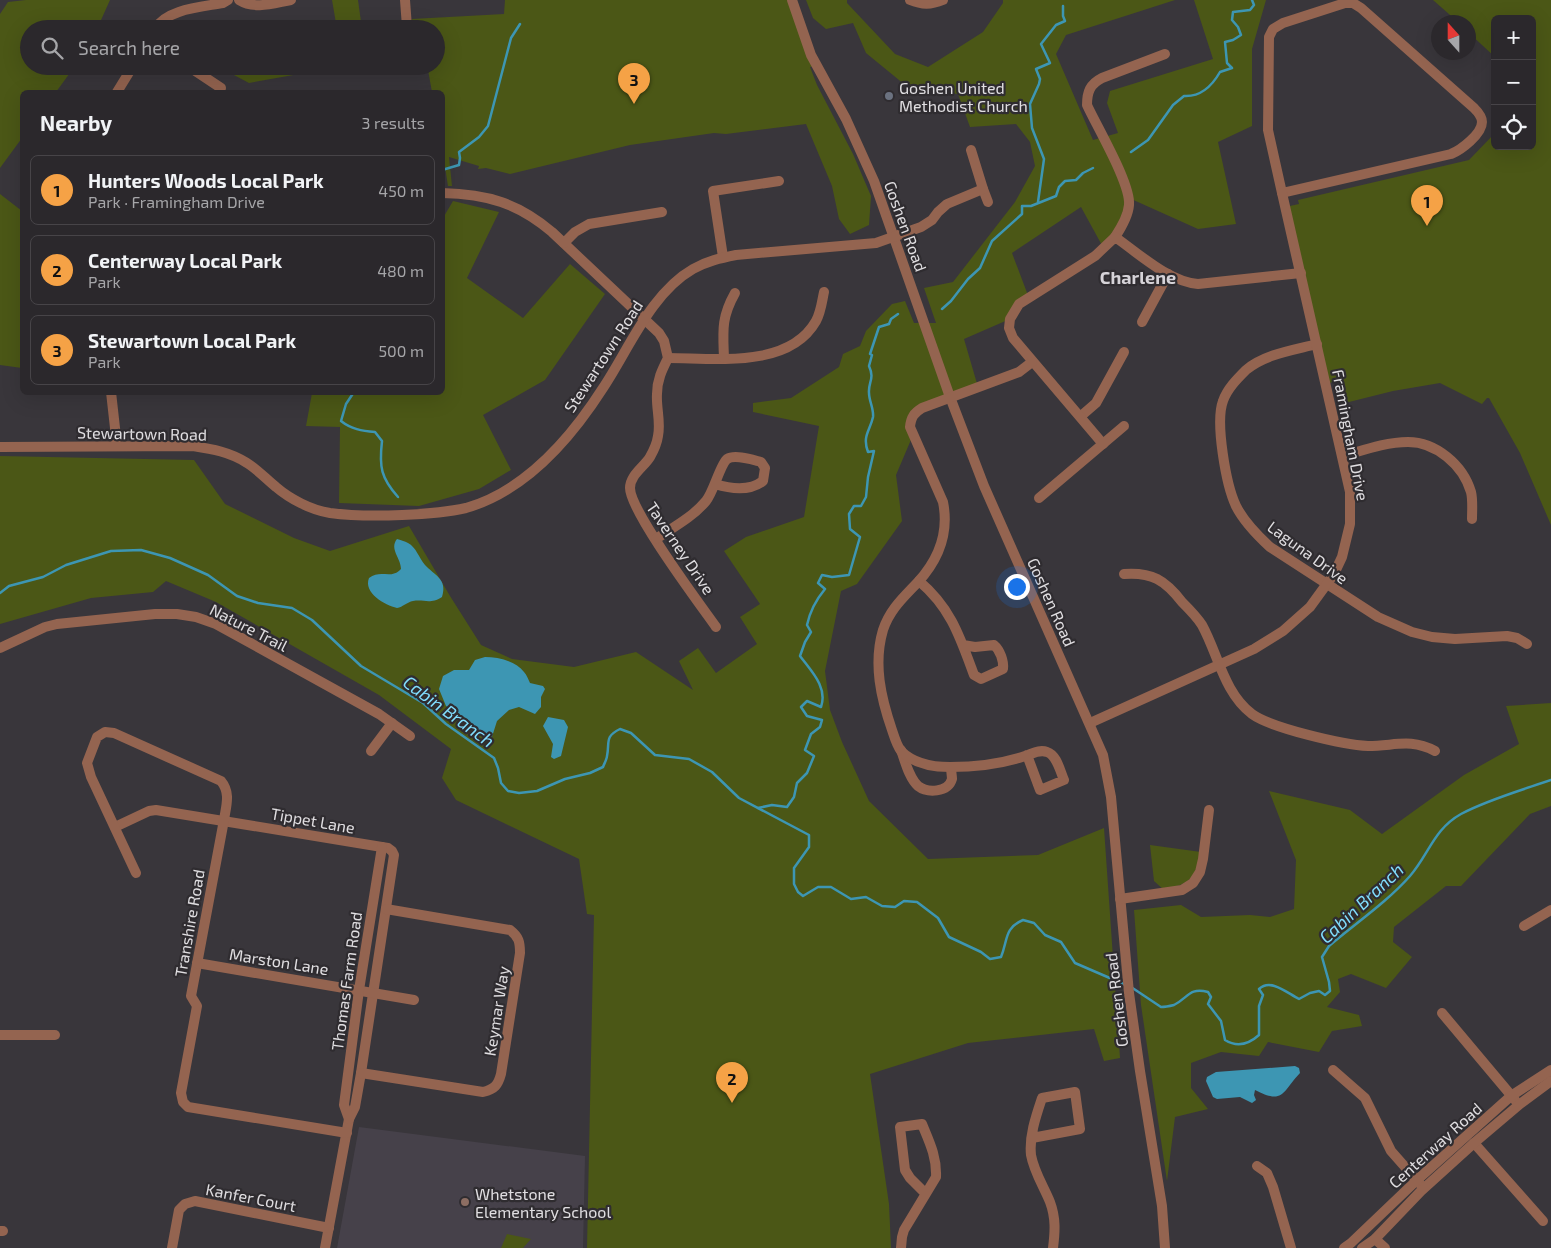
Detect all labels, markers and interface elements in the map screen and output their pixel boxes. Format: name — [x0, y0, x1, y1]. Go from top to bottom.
north arrow — [1431, 15, 1476, 60]
map controls — [1491, 15, 1536, 150]
button: + — [1491, 15, 1536, 60]
search box — [20, 20, 445, 75]
icon: search — [38, 34, 66, 62]
text: Search here — [78, 36, 180, 59]
button: − — [1491, 60, 1536, 105]
pin: 3 — [618, 63, 650, 104]
place label: Goshen United Methodist Church — [899, 78, 1028, 115]
marker: Goshen United Methodist Church — [883, 90, 895, 102]
button: locate — [1491, 105, 1536, 150]
text: Nearby — [40, 110, 112, 135]
text: 3 results — [362, 113, 425, 132]
text: Hunters Woods Local Park — [88, 169, 324, 192]
street label: Goshen Road — [881, 178, 931, 274]
text: 1 — [54, 181, 60, 200]
text: 450 m — [378, 181, 424, 200]
pin: 1 — [1411, 185, 1443, 226]
text: Park · Framingham Drive — [88, 192, 265, 211]
text: Centerway Local Park — [88, 249, 282, 272]
text: 2 — [52, 261, 62, 280]
text: 480 m — [377, 261, 424, 280]
district label: Charlene — [1100, 266, 1176, 288]
text: Park — [88, 272, 121, 291]
street label: Stewartown Road — [560, 296, 646, 416]
text: Stewartown Local Park — [88, 329, 296, 352]
text: 3 — [52, 341, 62, 360]
text: 500 m — [379, 341, 424, 360]
text: Park — [88, 352, 121, 371]
street label: Framingham Drive — [1329, 368, 1373, 502]
street label: Stewartown Road — [77, 422, 207, 444]
street label: Taverney Drive — [643, 498, 719, 598]
street label: Laguna Drive — [1264, 516, 1352, 588]
street label: Goshen Road — [1024, 555, 1080, 649]
your location — [1004, 574, 1030, 600]
street label: Nature Trail — [207, 599, 291, 655]
water label: Cabin Branch — [399, 670, 499, 752]
street label: Tippet Lane — [270, 803, 356, 837]
water label: Cabin Branch — [1314, 858, 1408, 948]
street label: Transhire Road — [170, 868, 208, 978]
street label: Thomas Farm Road — [327, 910, 365, 1052]
street label: Marston Lane — [228, 944, 330, 978]
street label: Goshen Road — [1101, 952, 1131, 1048]
street label: Keymar Way — [480, 964, 513, 1057]
pin: 2 — [716, 1062, 748, 1103]
street label: Centerway Road — [1385, 1098, 1485, 1192]
street label: Kanfer Court — [204, 1179, 298, 1215]
place label: Whetstone Elementary School — [475, 1184, 611, 1221]
marker: Whetstone Elementary School — [459, 1196, 471, 1208]

